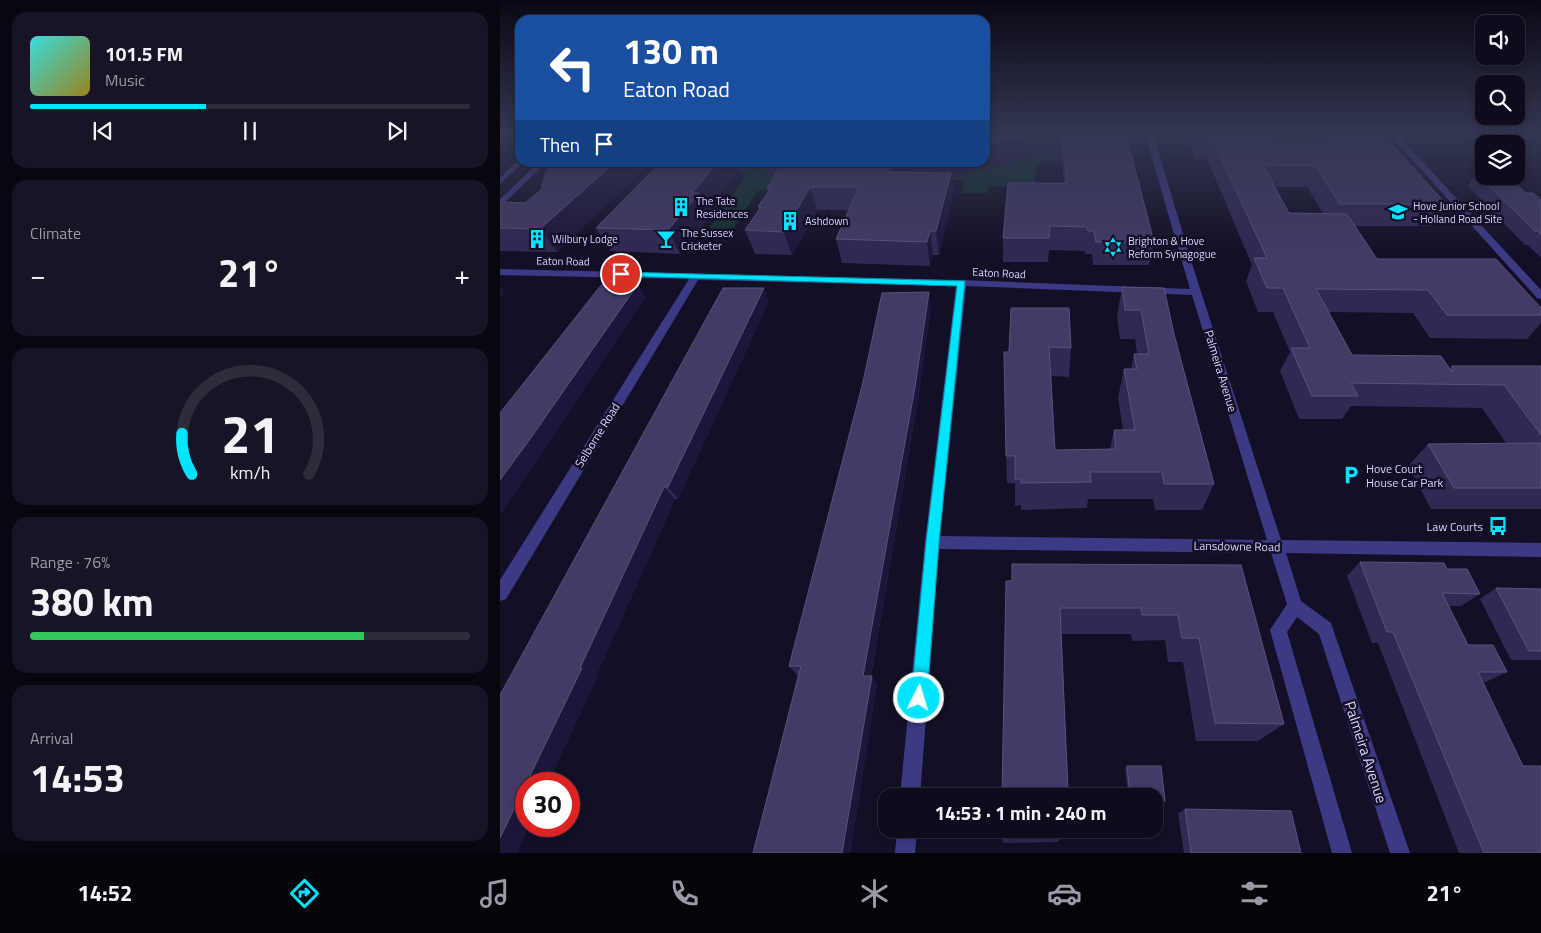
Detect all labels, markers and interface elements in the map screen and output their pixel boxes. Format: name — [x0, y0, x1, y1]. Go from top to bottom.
map controls — [1475, 15, 1525, 185]
button: sound — [1475, 15, 1525, 65]
text: 130 m — [623, 24, 719, 78]
icon: left — [540, 35, 605, 100]
text: 101.5 FM — [105, 39, 183, 68]
text: Music — [105, 68, 145, 92]
text: Eaton Road — [623, 72, 730, 106]
button: search — [1475, 75, 1525, 125]
icon: previous — [89, 117, 117, 145]
icon: pause — [236, 117, 264, 145]
icon: next — [383, 117, 411, 145]
text: Then — [540, 130, 580, 159]
icon: arrive — [590, 130, 618, 158]
button: layers — [1475, 135, 1525, 185]
place label: The Tate Residences — [696, 193, 748, 222]
building icon: The Tate Residences — [670, 196, 692, 218]
place label: Hove Junior School - Holland Road Site — [1413, 198, 1503, 227]
school or university icon: Hove Junior School - Holland Road Site — [1387, 201, 1409, 223]
building icon: Ashdown — [779, 210, 801, 232]
place label: Ashdown — [805, 213, 849, 229]
text: Climate — [30, 221, 81, 245]
place label: The Sussex Cricketer — [681, 225, 733, 254]
building icon: Wilbury Lodge — [526, 228, 548, 250]
bar icon: The Sussex Cricketer — [655, 228, 677, 250]
place label: Wilbury Lodge — [552, 231, 618, 247]
place label: Brighton & Hove Reform Synagogue — [1128, 233, 1217, 262]
synagogue icon: Brighton & Hove Reform Synagogue — [1102, 236, 1124, 258]
text: 21° — [218, 244, 282, 302]
text: − — [30, 253, 46, 296]
text: + — [454, 253, 470, 296]
street label: Eaton Road — [536, 253, 590, 269]
pin — [600, 253, 642, 295]
icon: arrive — [607, 260, 635, 288]
street label: Eaton Road — [972, 264, 1026, 282]
street label: Palmeira Avenue — [1200, 328, 1242, 414]
text: 21 — [221, 394, 279, 473]
street label: Selborne Road — [570, 399, 624, 471]
text: km/h — [230, 459, 270, 486]
place label: Hove Court House Car Park — [1366, 459, 1444, 492]
parking icon: Hove Court House Car Park — [1340, 464, 1362, 486]
bus stop icon: Law Courts — [1487, 515, 1509, 537]
place label: Law Courts — [1426, 517, 1483, 536]
street label: Lansdowne Road — [1193, 536, 1281, 556]
text: Range · 76% — [30, 550, 110, 574]
text: 380 km — [30, 573, 154, 631]
position arrow — [892, 671, 944, 723]
street label: Palmeira Avenue — [1339, 698, 1393, 806]
text: Arrival — [30, 726, 73, 750]
text: 14:53 — [30, 749, 125, 807]
speed limit sign: 30 — [515, 772, 580, 837]
text: 14:53 · 1 min · 240 m — [934, 798, 1107, 827]
text: 14:52 — [77, 876, 132, 910]
icon: directions — [287, 876, 322, 911]
icon: music — [477, 876, 512, 911]
icon: phone — [667, 876, 702, 911]
icon: climate — [857, 876, 892, 911]
icon: car — [1047, 876, 1082, 911]
icon: filters — [1237, 876, 1272, 911]
text: 21° — [1426, 876, 1463, 910]

